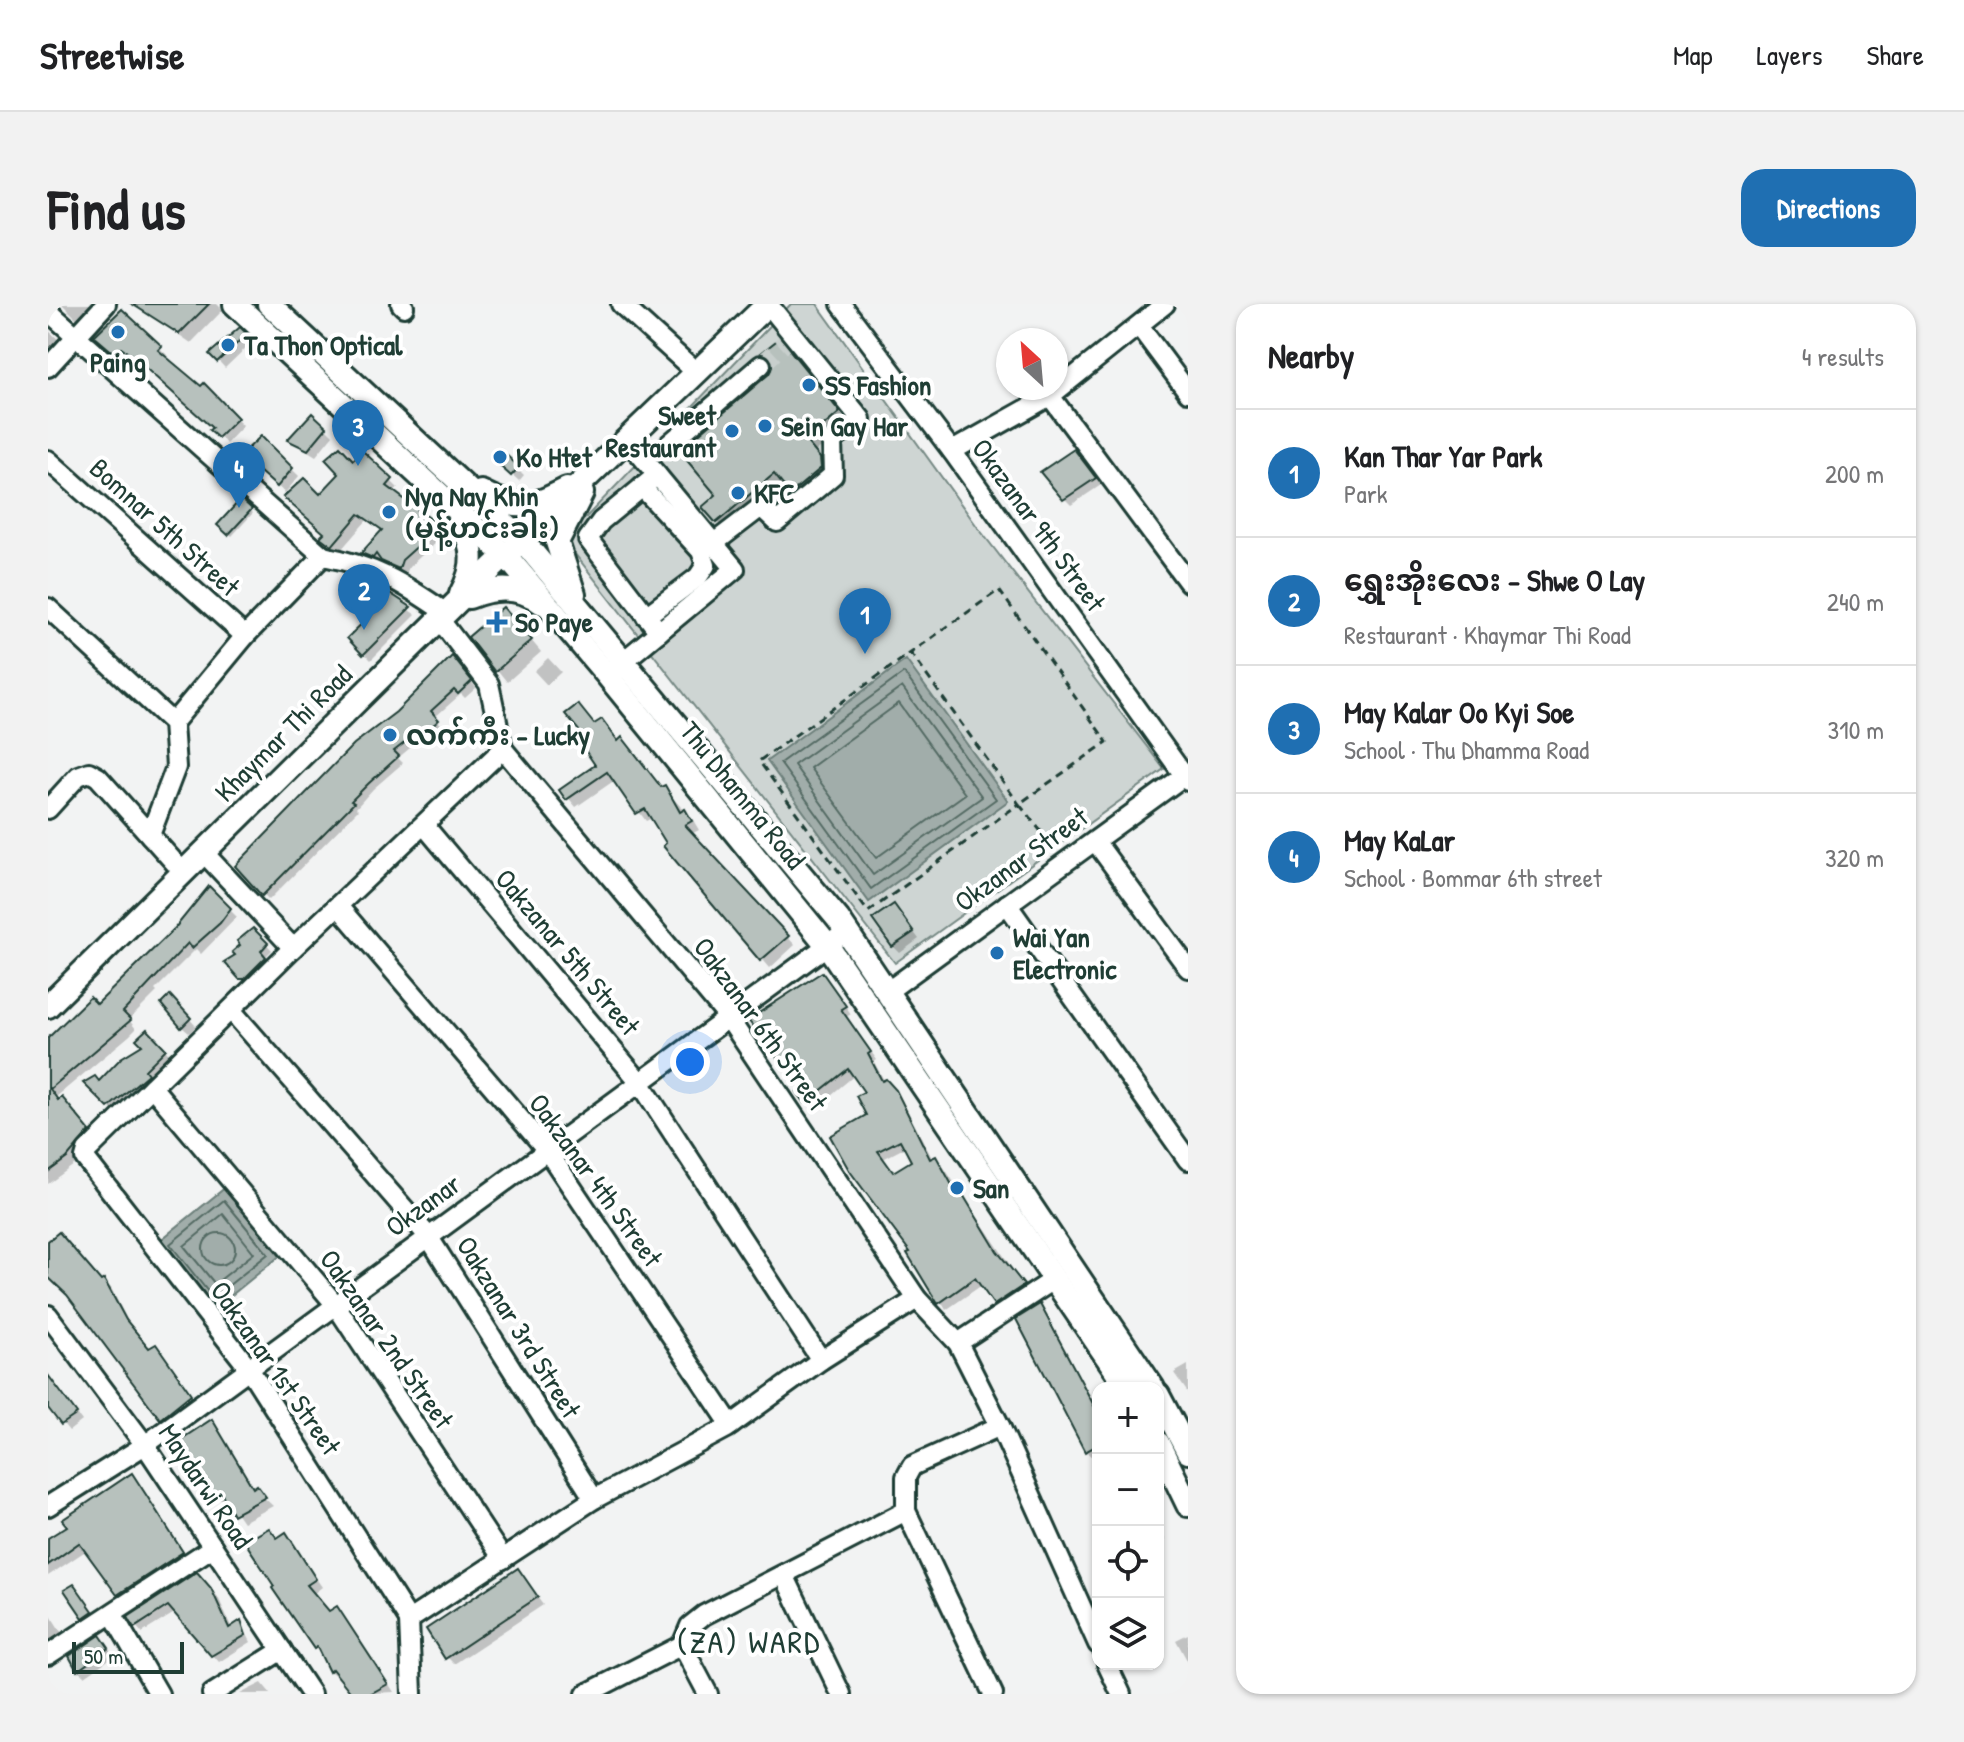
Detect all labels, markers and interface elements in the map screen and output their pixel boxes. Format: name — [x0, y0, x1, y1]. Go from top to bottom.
text: Streetwise — [40, 29, 184, 81]
text: Map — [1673, 36, 1713, 74]
text: Layers — [1757, 36, 1822, 74]
text: Share — [1866, 36, 1924, 74]
button: Directions — [1741, 169, 1916, 247]
text: Find us — [48, 171, 186, 246]
marker: Paing — [109, 323, 127, 341]
place label: Ta Thon Optical — [243, 326, 403, 365]
north arrow — [996, 328, 1068, 400]
text: Nearby — [1268, 333, 1354, 379]
marker: Ta Thon Optical — [219, 336, 237, 354]
text: 4 results — [1802, 339, 1884, 374]
place label: Paing — [90, 343, 146, 382]
place label: SS Fashion — [825, 366, 931, 404]
marker: SS Fashion — [800, 376, 818, 394]
place label: Sweet Restaurant — [606, 396, 717, 466]
pin: 3 — [332, 400, 384, 466]
place label: Sein Gay Har — [781, 407, 908, 446]
marker: Sein Gay Har — [756, 417, 774, 435]
marker: Sweet Restaurant — [723, 422, 741, 440]
street label: Okazanar 9th Street — [963, 431, 1115, 619]
text: Kan Thar Yar Park — [1344, 436, 1542, 476]
place label: Ko Htet — [516, 438, 593, 476]
pin: 4 — [213, 442, 265, 508]
marker: Ko Htet — [491, 448, 509, 466]
street label: Bomnar 5th Street — [82, 449, 249, 605]
text: 1 — [1289, 456, 1299, 491]
text: 200 m — [1825, 456, 1884, 491]
place label: KFC — [754, 474, 795, 512]
text: Park — [1344, 476, 1388, 511]
place label: Nya Nay Khin (မုန့်ဟင်းခါး) — [405, 477, 559, 551]
marker: KFC — [729, 484, 747, 502]
marker: Nya Nay Khin (မုန့်ဟင်းခါး) — [380, 503, 398, 521]
text: ရွှေးအိုးလေး - Shwe O Lay — [1344, 560, 1645, 600]
pin: 2 — [338, 564, 390, 630]
text: 2 — [1288, 584, 1300, 619]
text: 240 m — [1827, 584, 1884, 619]
pin: 1 — [839, 588, 891, 654]
place label: So Paye — [515, 603, 594, 642]
marker: So Paye — [486, 611, 508, 633]
text: Restaurant · Khaymar Thi Road — [1344, 617, 1631, 652]
street label: Khaymar Thi Road — [206, 656, 360, 810]
text: May Kalar Oo Kyi Soe — [1344, 692, 1574, 732]
text: 3 — [1288, 712, 1300, 747]
text: 310 m — [1828, 712, 1884, 747]
street label: Thu Dhamma Road — [672, 713, 814, 877]
place label: လက်ကီး - Lucky — [406, 716, 590, 755]
marker: လက်ကီး - Lucky — [381, 726, 399, 744]
text: School · Thu Dhamma Road — [1344, 732, 1589, 767]
street label: Okzanar Street — [947, 798, 1096, 920]
text: May KaLar — [1344, 820, 1455, 860]
text: 4 — [1289, 840, 1299, 875]
text: 320 m — [1825, 840, 1884, 875]
text: School · Bommar 6th street — [1344, 860, 1602, 895]
street label: Oakzanar 5th Street — [487, 861, 649, 1044]
place label: Wai Yan Electronic — [1013, 918, 1117, 988]
street label: Oakzanar 6th Street — [685, 929, 837, 1119]
marker: Wai Yan Electronic — [988, 944, 1006, 962]
your location — [670, 1042, 710, 1082]
street label: Oakzanar 4th Street — [520, 1086, 672, 1275]
street label: Okzanar — [378, 1165, 469, 1245]
place label: San — [973, 1169, 1009, 1207]
marker: San — [948, 1179, 966, 1197]
street label: Oakzanar 3rd Street — [448, 1229, 590, 1426]
street label: Oakzanar 2nd Street — [311, 1242, 463, 1436]
street label: Oakzanar 1st Street — [202, 1273, 350, 1463]
map controls — [1092, 1382, 1164, 1670]
button: + — [1092, 1382, 1164, 1454]
street label: Maydarwi Road — [150, 1416, 262, 1556]
button: − — [1092, 1454, 1164, 1526]
button: locate — [1092, 1526, 1164, 1598]
button: layers — [1092, 1598, 1164, 1670]
district label: (ZA) WARD — [677, 1620, 821, 1663]
scale bar — [72, 1638, 184, 1674]
text: 50 m — [84, 1641, 123, 1671]

